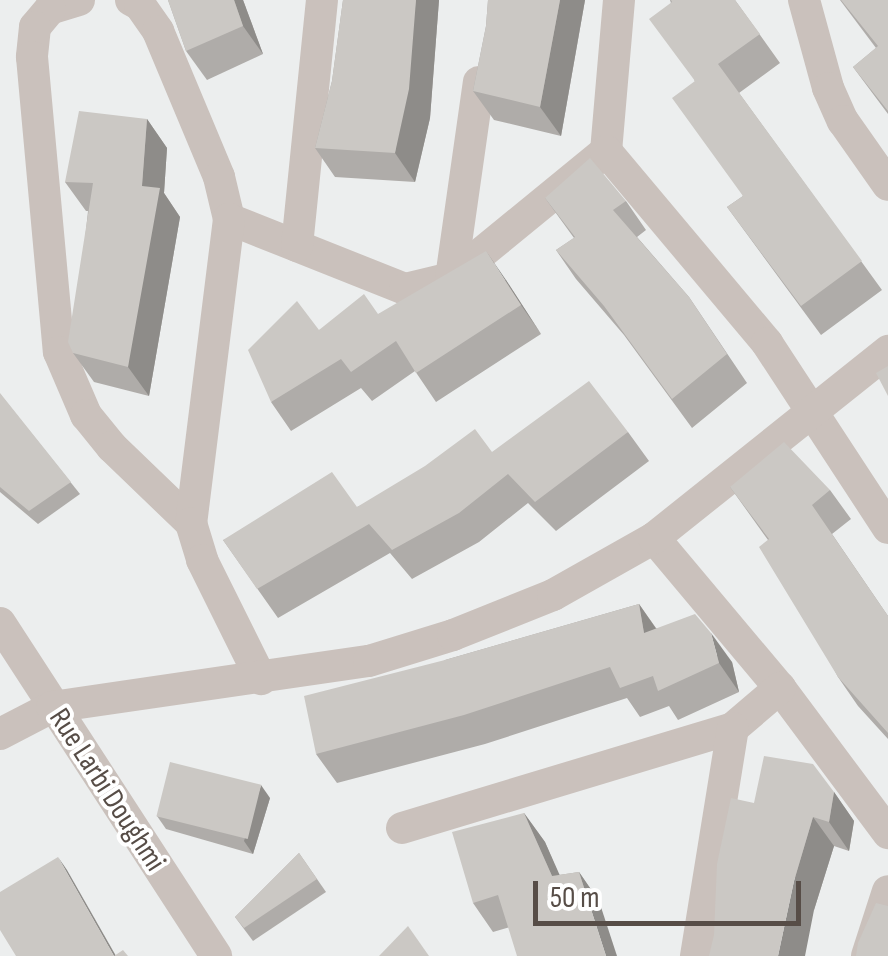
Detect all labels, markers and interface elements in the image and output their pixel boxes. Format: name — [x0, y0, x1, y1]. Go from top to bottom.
street label: Rue Larbi Doughmi — [41, 702, 173, 878]
scale bar — [538, 861, 806, 923]
text: 50 m — [550, 880, 599, 916]

